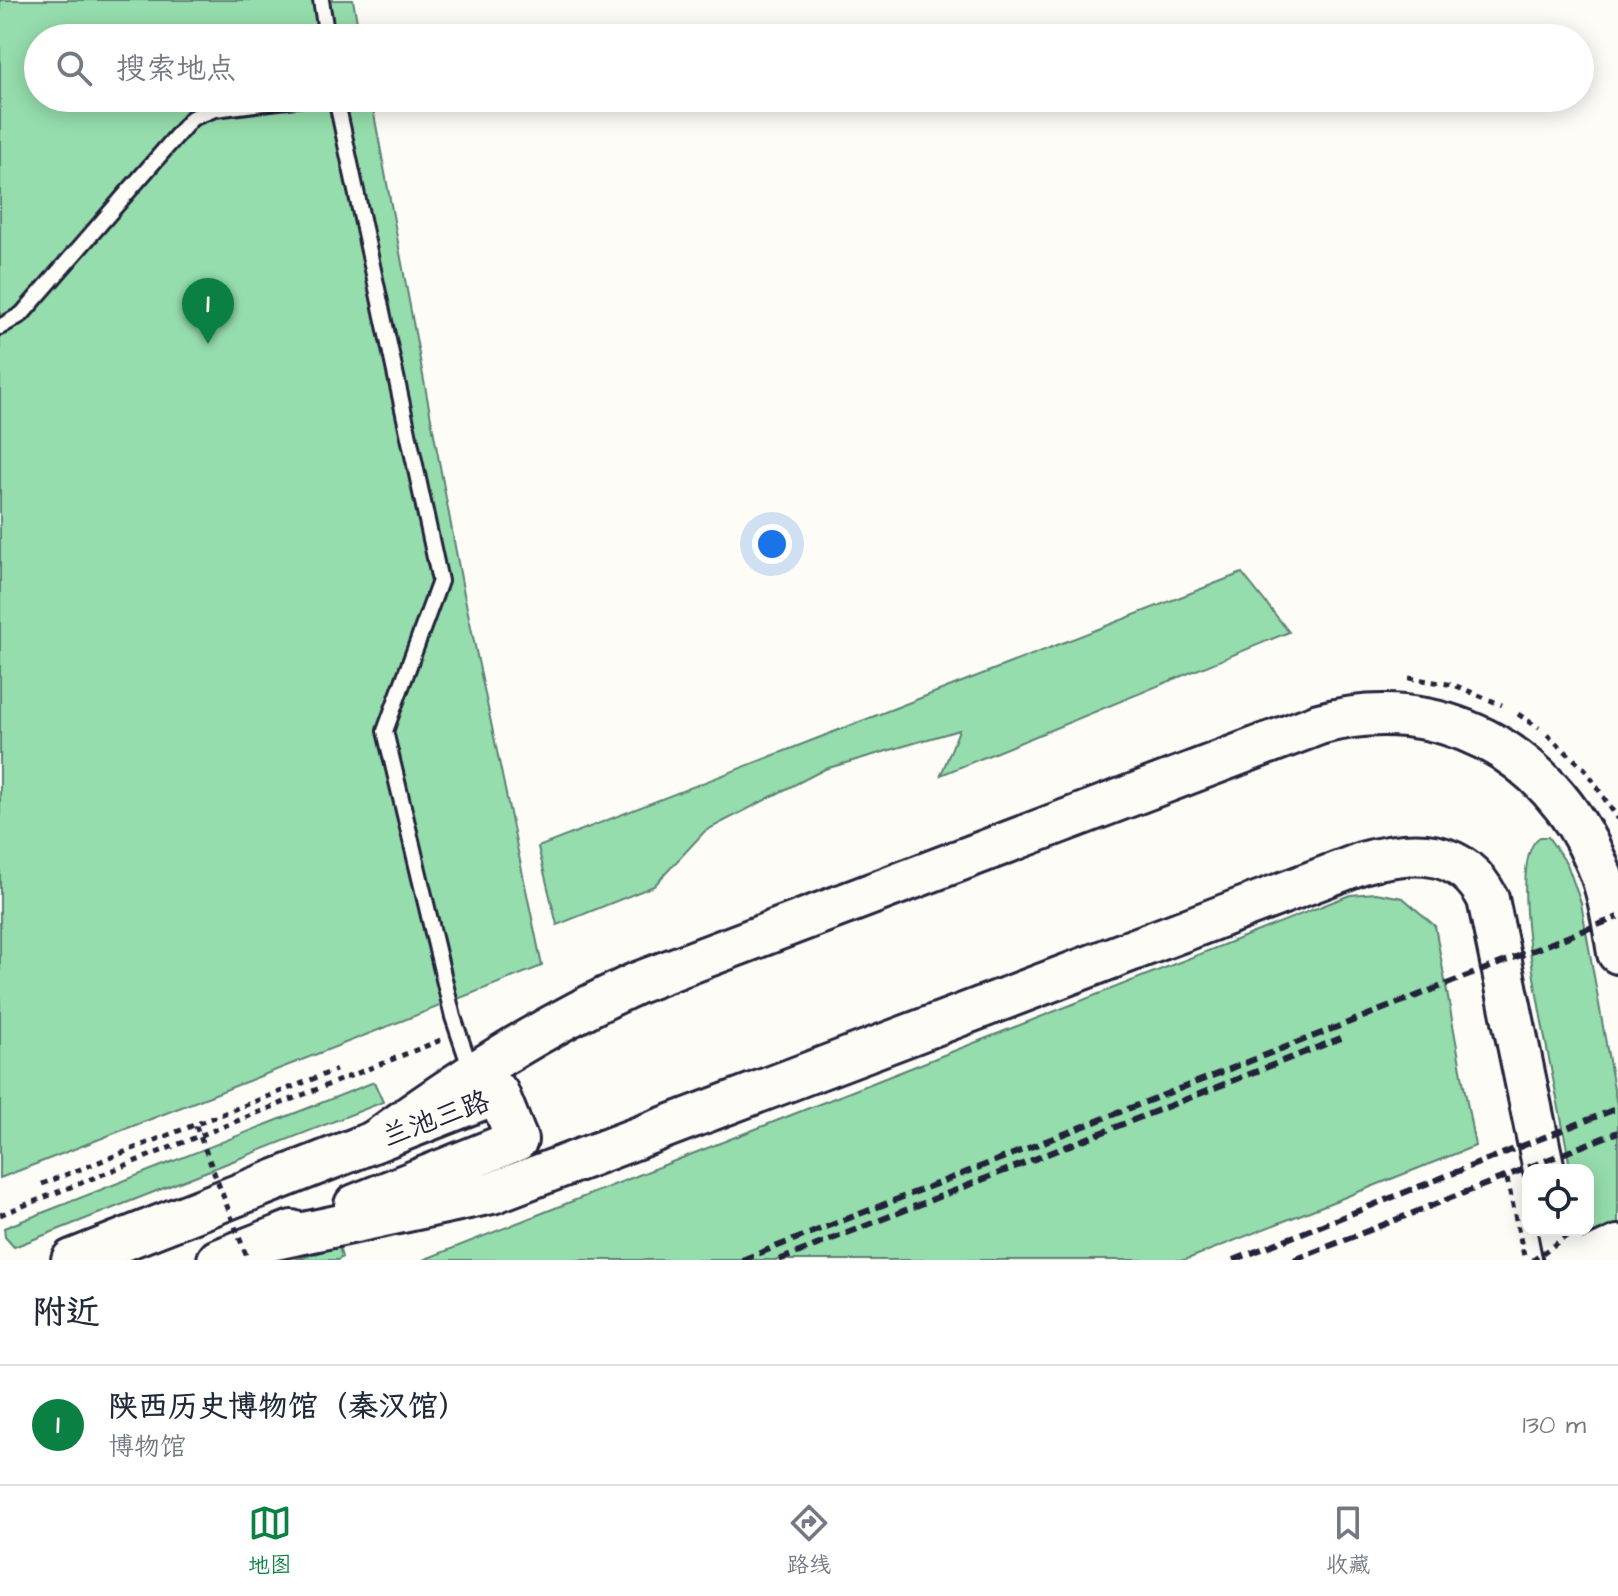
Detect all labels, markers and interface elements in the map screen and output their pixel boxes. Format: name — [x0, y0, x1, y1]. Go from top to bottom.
search box — [24, 24, 1594, 112]
icon: search — [52, 46, 96, 90]
text: 搜索地点 — [116, 48, 236, 90]
pin: 1 — [182, 278, 234, 344]
your location — [752, 524, 792, 564]
street label: 兰池三路 — [377, 1082, 495, 1156]
map controls — [1522, 1164, 1594, 1236]
button: locate — [1522, 1164, 1594, 1236]
text: 附近 — [32, 1289, 100, 1337]
text: 陕西历史博物馆（秦汉馆） — [108, 1386, 468, 1428]
text: 1 — [56, 1407, 60, 1443]
text: 130 m — [1522, 1407, 1586, 1443]
text: 博物馆 — [108, 1429, 186, 1465]
tab: 地图 — [248, 1501, 292, 1581]
tab: 路线 — [787, 1501, 831, 1581]
tab: 收藏 — [1326, 1501, 1370, 1581]

